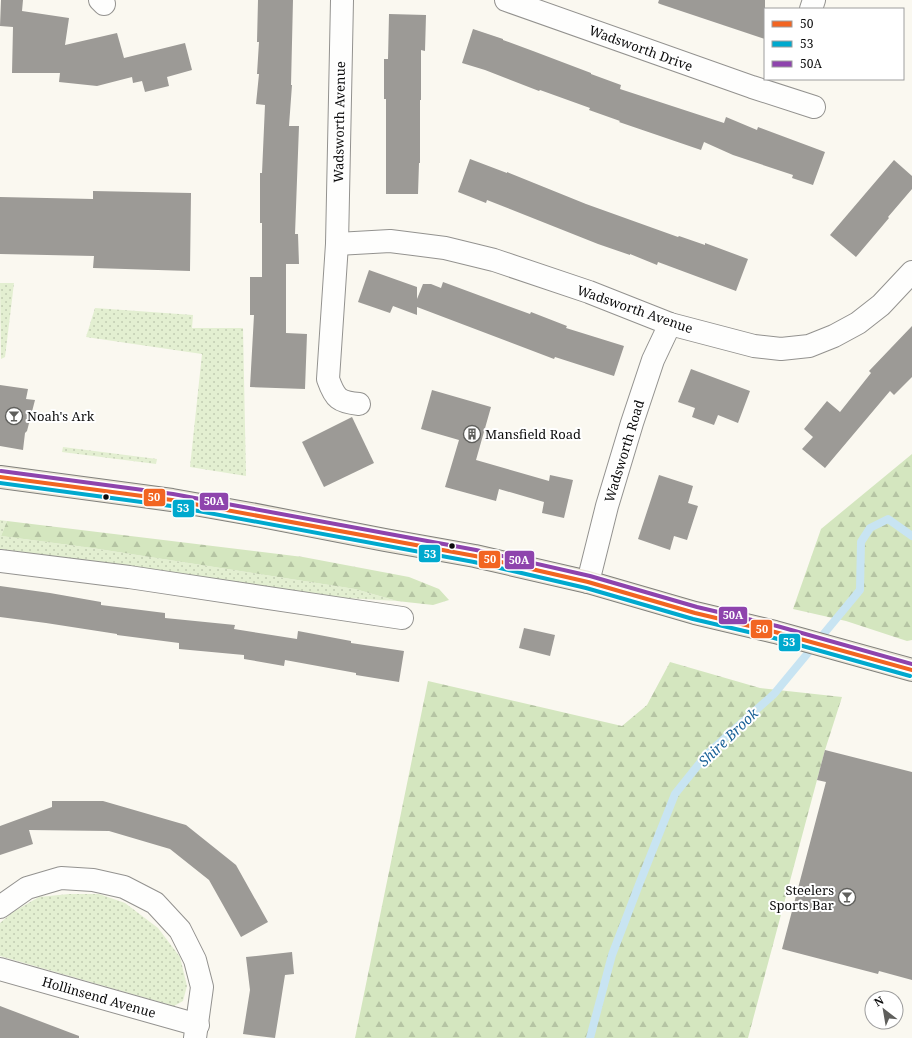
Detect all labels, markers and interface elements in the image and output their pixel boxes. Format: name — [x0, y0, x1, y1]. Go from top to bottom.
legend — [764, 8, 904, 80]
text: 50 — [800, 15, 814, 32]
street label: Wadsworth Drive — [587, 21, 695, 75]
text: 53 — [800, 35, 814, 52]
text: 50A — [800, 55, 822, 72]
street label: Wadsworth Avenue — [329, 61, 349, 183]
street label: Wadsworth Avenue — [575, 281, 695, 337]
street label: Wadsworth Road — [600, 398, 648, 504]
bar icon: Noah's Ark — [4, 406, 24, 426]
place label: Noah's Ark — [27, 407, 95, 425]
building icon: Mansfield Road — [462, 424, 482, 444]
place label: Mansfield Road — [485, 425, 581, 443]
line badge: 50 — [143, 488, 166, 507]
text: 50 — [148, 489, 160, 504]
unlabelled marker — [101, 492, 111, 502]
line badge: 50A — [199, 492, 229, 511]
text: 50A — [204, 493, 225, 508]
line badge: 53 — [172, 499, 195, 518]
text: 53 — [177, 500, 189, 515]
unlabelled marker — [447, 541, 457, 551]
line badge: 53 — [418, 544, 441, 563]
text: 53 — [424, 546, 436, 561]
line badge: 50 — [478, 550, 501, 569]
line badge: 50A — [504, 550, 535, 570]
text: 50 — [484, 551, 496, 566]
text: 50A — [509, 552, 530, 567]
line badge: 50A — [718, 606, 748, 625]
text: 50A — [723, 607, 744, 622]
line badge: 50 — [750, 619, 773, 639]
text: 50 — [756, 621, 768, 636]
line badge: 53 — [778, 633, 801, 652]
text: 53 — [783, 634, 795, 649]
water label: Shire Brook — [694, 703, 763, 770]
place label: Steelers Sports Bar — [770, 881, 834, 914]
bar icon: Steelers Sports Bar — [837, 887, 857, 907]
street label: Hollinsend Avenue — [40, 972, 158, 1022]
north arrow — [864, 990, 904, 1030]
text: N — [871, 992, 886, 1010]

